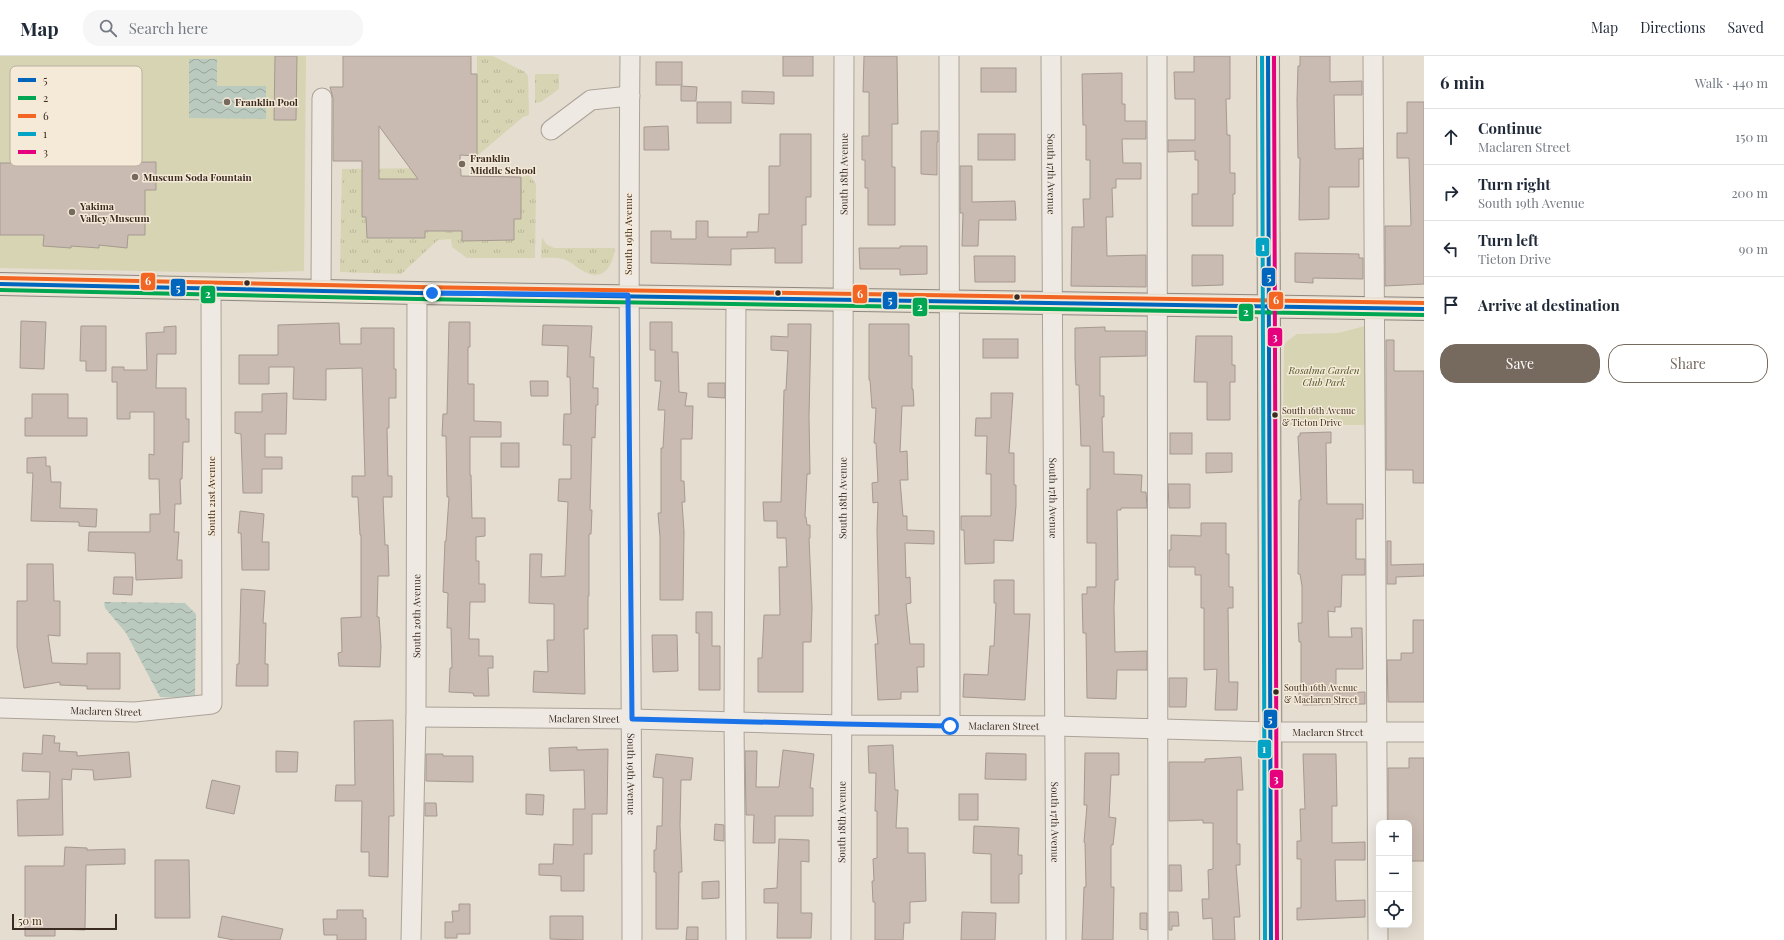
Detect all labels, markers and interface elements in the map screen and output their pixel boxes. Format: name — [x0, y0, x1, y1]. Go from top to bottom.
search box — [83, 10, 363, 46]
text: Map — [20, 15, 59, 41]
icon: search — [97, 17, 119, 39]
text: Search here — [129, 18, 208, 38]
text: Map — [1591, 18, 1618, 37]
text: Directions — [1640, 18, 1706, 37]
text: Saved — [1728, 18, 1764, 37]
legend — [10, 66, 142, 166]
text: 6 min — [1440, 71, 1485, 93]
text: 5 — [43, 72, 48, 87]
text: Walk · 440 m — [1695, 74, 1768, 91]
text: 2 — [43, 90, 48, 105]
place label: Franklin Pool — [235, 95, 298, 109]
marker: Franklin Pool — [222, 97, 232, 107]
text: 6 — [43, 108, 49, 123]
text: Continue — [1478, 118, 1542, 138]
text: 1 — [43, 126, 47, 141]
icon: ahead — [1440, 126, 1462, 148]
text: 150 m — [1735, 128, 1768, 145]
street label: South 18th Avenue — [836, 133, 851, 215]
street label: South 17th Avenue — [1044, 133, 1059, 215]
text: Maclaren Street — [1478, 138, 1570, 155]
text: 3 — [43, 144, 48, 159]
place label: Franklin Middle School — [470, 151, 536, 177]
marker: Franklin Middle School — [457, 159, 467, 169]
place label: Museum Soda Fountain — [143, 170, 253, 184]
marker: Museum Soda Fountain — [130, 172, 140, 182]
text: Turn right — [1478, 174, 1551, 194]
icon: right — [1440, 182, 1462, 204]
text: 200 m — [1731, 184, 1768, 201]
street label: South 19th Avenue — [621, 193, 635, 275]
text: South 19th Avenue — [1478, 194, 1585, 211]
place label: Yakima Valley Museum — [79, 199, 149, 225]
marker: Yakima Valley Museum — [67, 207, 77, 217]
text: Turn left — [1478, 230, 1539, 250]
line badge: 1 — [1255, 237, 1270, 257]
icon: left — [1440, 238, 1462, 260]
text: 1 — [1261, 239, 1265, 254]
text: 90 m — [1739, 240, 1768, 257]
text: Tieton Drive — [1478, 250, 1551, 267]
line badge: 5 — [1261, 267, 1276, 287]
text: 5 — [1266, 269, 1272, 284]
line badge: 6 — [140, 272, 156, 291]
text: 6 — [145, 273, 151, 288]
line badge: 5 — [170, 278, 186, 297]
unlabelled marker — [242, 278, 252, 288]
text: 5 — [175, 280, 181, 295]
route end — [423, 284, 441, 302]
line badge: 6 — [852, 284, 868, 304]
line badge: 2 — [200, 285, 216, 304]
text: 2 — [205, 286, 211, 301]
text: 6 — [857, 286, 863, 301]
unlabelled marker — [773, 288, 783, 298]
line badge: 5 — [882, 291, 898, 310]
line badge: 6 — [1268, 291, 1284, 310]
text: 5 — [887, 292, 893, 307]
unlabelled marker — [1012, 292, 1022, 302]
text: 6 — [1273, 292, 1279, 307]
icon: arrive — [1440, 294, 1462, 316]
text: Arrive at destination — [1478, 295, 1620, 315]
line badge: 2 — [912, 297, 928, 317]
text: 2 — [917, 299, 923, 314]
line badge: 2 — [1238, 303, 1254, 322]
text: 2 — [1243, 304, 1249, 319]
line badge: 3 — [1267, 327, 1283, 347]
text: 3 — [1272, 329, 1278, 344]
button: Save — [1440, 344, 1600, 383]
button: Share — [1608, 344, 1768, 383]
park label: Rosalma Garden Club Park — [1287, 363, 1360, 389]
place label: South 16th Avenue & Tieton Drive — [1282, 404, 1356, 428]
marker: South 16th Avenue & Tieton Drive — [1270, 410, 1280, 420]
street label: South 21st Avenue — [204, 456, 218, 536]
street label: South 18th Avenue — [835, 457, 850, 539]
street label: South 17th Avenue — [1046, 457, 1061, 539]
street label: South 20th Avenue — [409, 574, 423, 658]
place label: South 16th Avenue & Maclaren Street — [1284, 681, 1358, 705]
marker: South 16th Avenue & Maclaren Street — [1271, 687, 1281, 697]
street label: Maclaren Street — [70, 703, 143, 719]
line badge: 5 — [1263, 709, 1278, 729]
street label: Maclaren Street — [548, 711, 620, 726]
text: 5 — [1267, 711, 1273, 726]
route start — [941, 717, 959, 735]
street label: Maclaren Street — [968, 719, 1040, 733]
street label: Maclaren Street — [1292, 725, 1364, 739]
street label: South 19th Avenue — [624, 733, 639, 815]
line badge: 1 — [1257, 739, 1272, 759]
text: 1 — [1262, 741, 1266, 756]
line badge: 3 — [1269, 769, 1284, 789]
text: 3 — [1273, 771, 1279, 786]
street label: South 18th Avenue — [834, 781, 849, 863]
street label: South 17th Avenue — [1048, 781, 1063, 863]
map controls — [1376, 820, 1412, 928]
button: + — [1376, 820, 1412, 856]
button: − — [1376, 856, 1412, 892]
button: locate — [1376, 892, 1412, 928]
scale bar — [12, 912, 117, 931]
text: 50 m — [18, 913, 42, 928]

